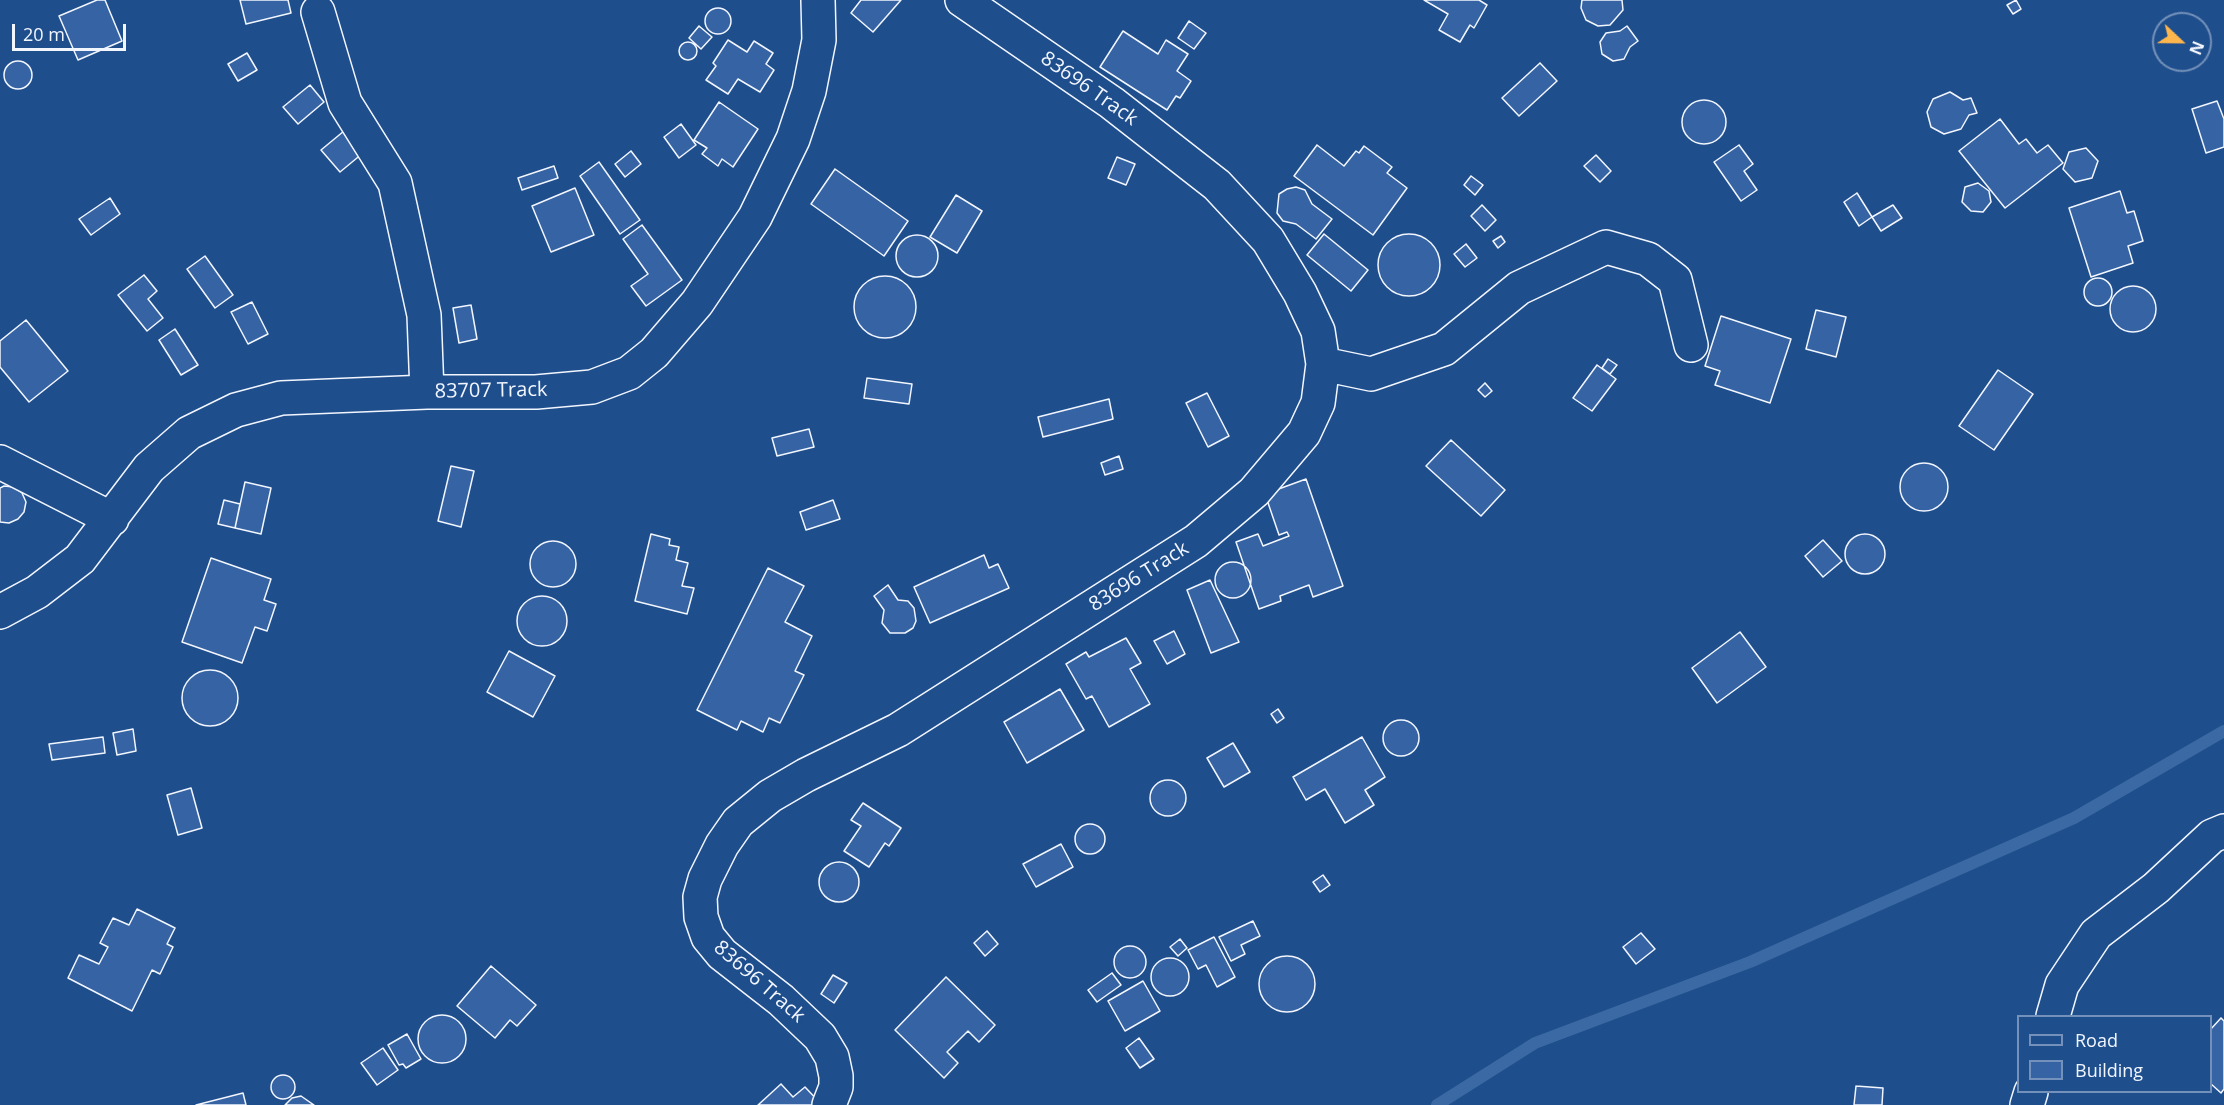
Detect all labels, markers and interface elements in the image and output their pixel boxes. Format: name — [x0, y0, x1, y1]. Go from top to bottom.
scale bar — [15, 12, 129, 50]
north arrow — [2152, 12, 2212, 72]
text: 20 m — [23, 22, 65, 46]
text: N — [2184, 38, 2209, 58]
street label: 83696 Track — [1036, 47, 1142, 131]
street label: 83707 Track — [434, 378, 548, 404]
street label: 83696 Track — [1085, 537, 1193, 617]
street label: 83696 Track — [709, 936, 809, 1028]
legend — [2017, 1015, 2212, 1093]
text: Road — [2075, 1028, 2118, 1052]
text: Building — [2075, 1058, 2143, 1082]

